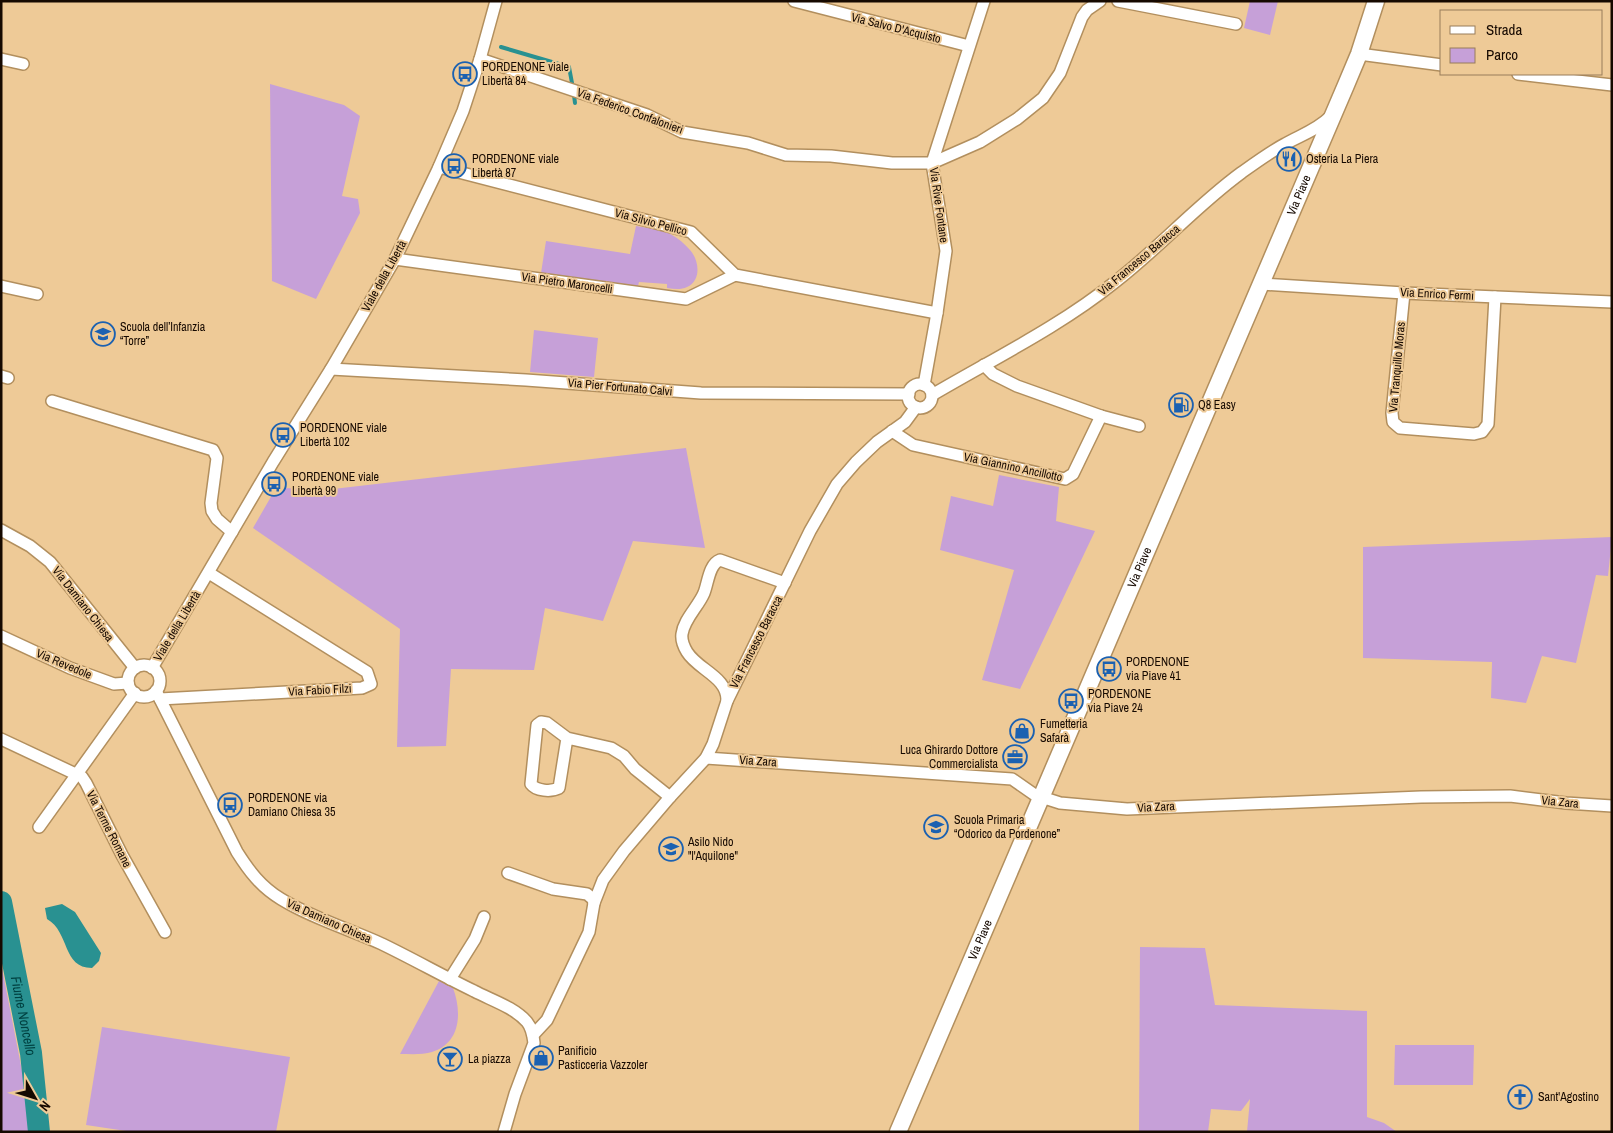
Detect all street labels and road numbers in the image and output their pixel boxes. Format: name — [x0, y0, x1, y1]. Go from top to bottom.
street label: Via Salvo D'Acquisto — [849, 9, 943, 47]
street label: Via Federico Confalonieri — [575, 84, 685, 138]
street label: Via Rive Fontane — [926, 166, 952, 244]
street label: Via Piave — [1283, 172, 1315, 218]
street label: Via Silvio Pellico — [613, 205, 689, 239]
street label: Via Francesco Baracca — [1095, 221, 1184, 299]
street label: Viale della Libertà — [358, 237, 410, 314]
street label: Via Pietro Maroncelli — [520, 269, 614, 297]
street label: Via Enrico Fermi — [1400, 284, 1474, 304]
street label: Via Tranquillo Moras — [1385, 321, 1409, 413]
street label: Via Pier Fortunato Calvi — [567, 374, 673, 400]
street label: Via Giannino Ancillotto — [962, 449, 1064, 485]
street label: Via Piave — [1124, 545, 1155, 590]
street label: Via Damiano Chiesa — [49, 563, 118, 645]
street label: Viale della Libertà — [150, 588, 205, 664]
street label: Via Francesco Baracca — [726, 592, 787, 691]
street label: Via Revedole — [34, 645, 94, 683]
street label: Via Fabio Filzi — [288, 680, 352, 700]
street label: Via Zara — [739, 752, 778, 770]
street label: Via Terme Romane — [83, 788, 135, 870]
street label: Via Zara — [1540, 792, 1580, 812]
street label: Via Zara — [1137, 798, 1176, 816]
street label: Via Damiano Chiesa — [284, 895, 374, 947]
street label: Via Piave — [964, 917, 996, 963]

